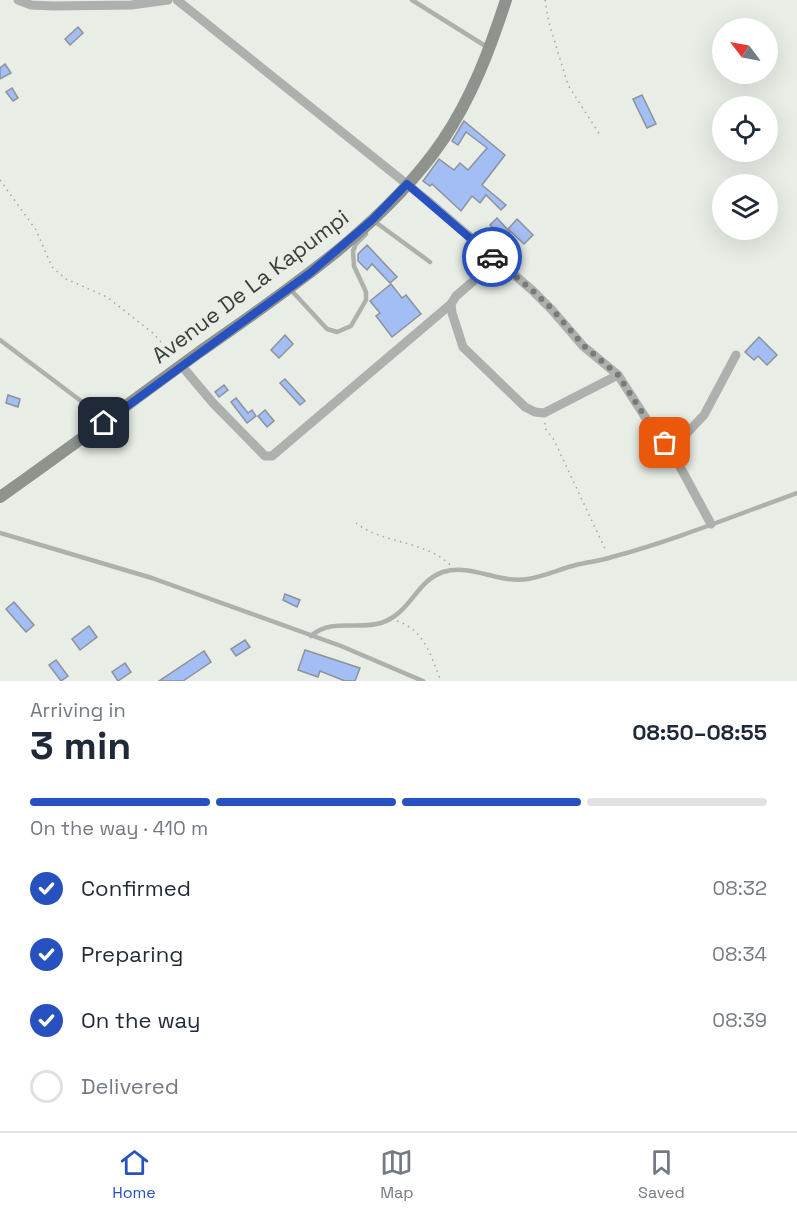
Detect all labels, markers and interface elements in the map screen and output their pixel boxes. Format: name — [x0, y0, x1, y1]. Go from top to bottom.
north arrow — [712, 18, 778, 84]
map controls — [712, 18, 778, 240]
button: locate — [712, 96, 778, 162]
button: layers — [712, 174, 778, 240]
street label: Avenue De La Kapumpi — [146, 203, 354, 369]
courier — [462, 227, 522, 287]
icon: car — [476, 241, 509, 274]
pin — [78, 397, 129, 448]
icon: home — [87, 406, 120, 439]
pin — [639, 417, 690, 468]
icon: bag — [648, 426, 681, 459]
text: Arriving in — [30, 697, 126, 723]
text: 08:50–08:55 — [632, 718, 767, 746]
text: 3 min — [30, 721, 131, 770]
text: On the way · 410 m — [30, 815, 208, 841]
icon: check — [30, 872, 63, 905]
text: Confirmed — [81, 874, 191, 902]
text: 08:32 — [713, 875, 767, 901]
icon: check — [30, 938, 63, 971]
text: Preparing — [81, 940, 183, 968]
text: 08:34 — [712, 941, 767, 967]
icon: check — [30, 1004, 63, 1037]
text: On the way — [81, 1006, 200, 1034]
text: 08:39 — [712, 1007, 767, 1033]
text: Delivered — [81, 1072, 179, 1100]
tab: Home — [112, 1146, 156, 1203]
tab: Map — [380, 1146, 414, 1203]
tab: Saved — [638, 1146, 685, 1203]

